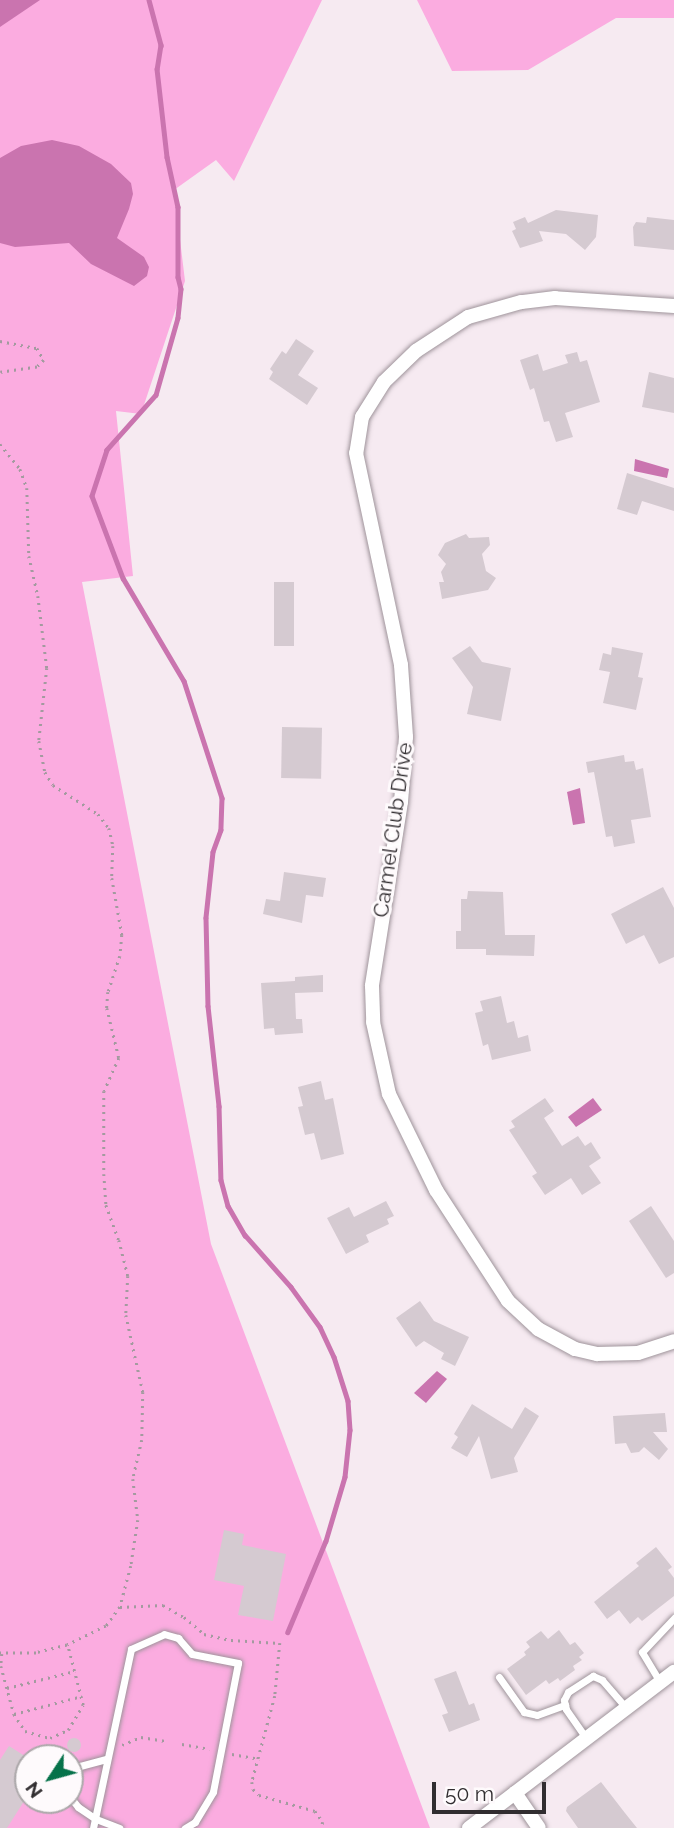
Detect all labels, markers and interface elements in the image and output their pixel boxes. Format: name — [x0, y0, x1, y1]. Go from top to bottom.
street label: Carmel Club Drive — [368, 741, 418, 919]
north arrow — [14, 1744, 84, 1814]
scale bar — [436, 1769, 550, 1813]
text: N — [20, 1778, 47, 1802]
text: 50 m — [445, 1781, 494, 1806]

